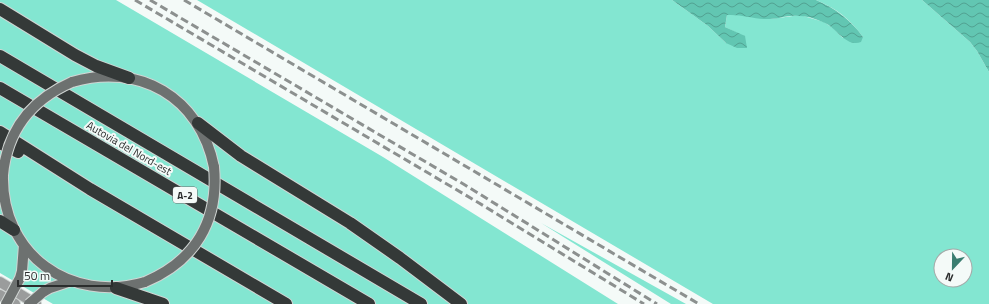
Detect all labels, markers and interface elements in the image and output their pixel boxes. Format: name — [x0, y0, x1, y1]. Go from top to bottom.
street label: Autovia del Nord-est — [83, 117, 175, 179]
road number: A-2 — [173, 187, 197, 203]
north arrow — [933, 248, 973, 288]
scale bar — [18, 262, 112, 288]
text: 50 m — [24, 266, 50, 285]
text: N — [943, 268, 956, 286]

